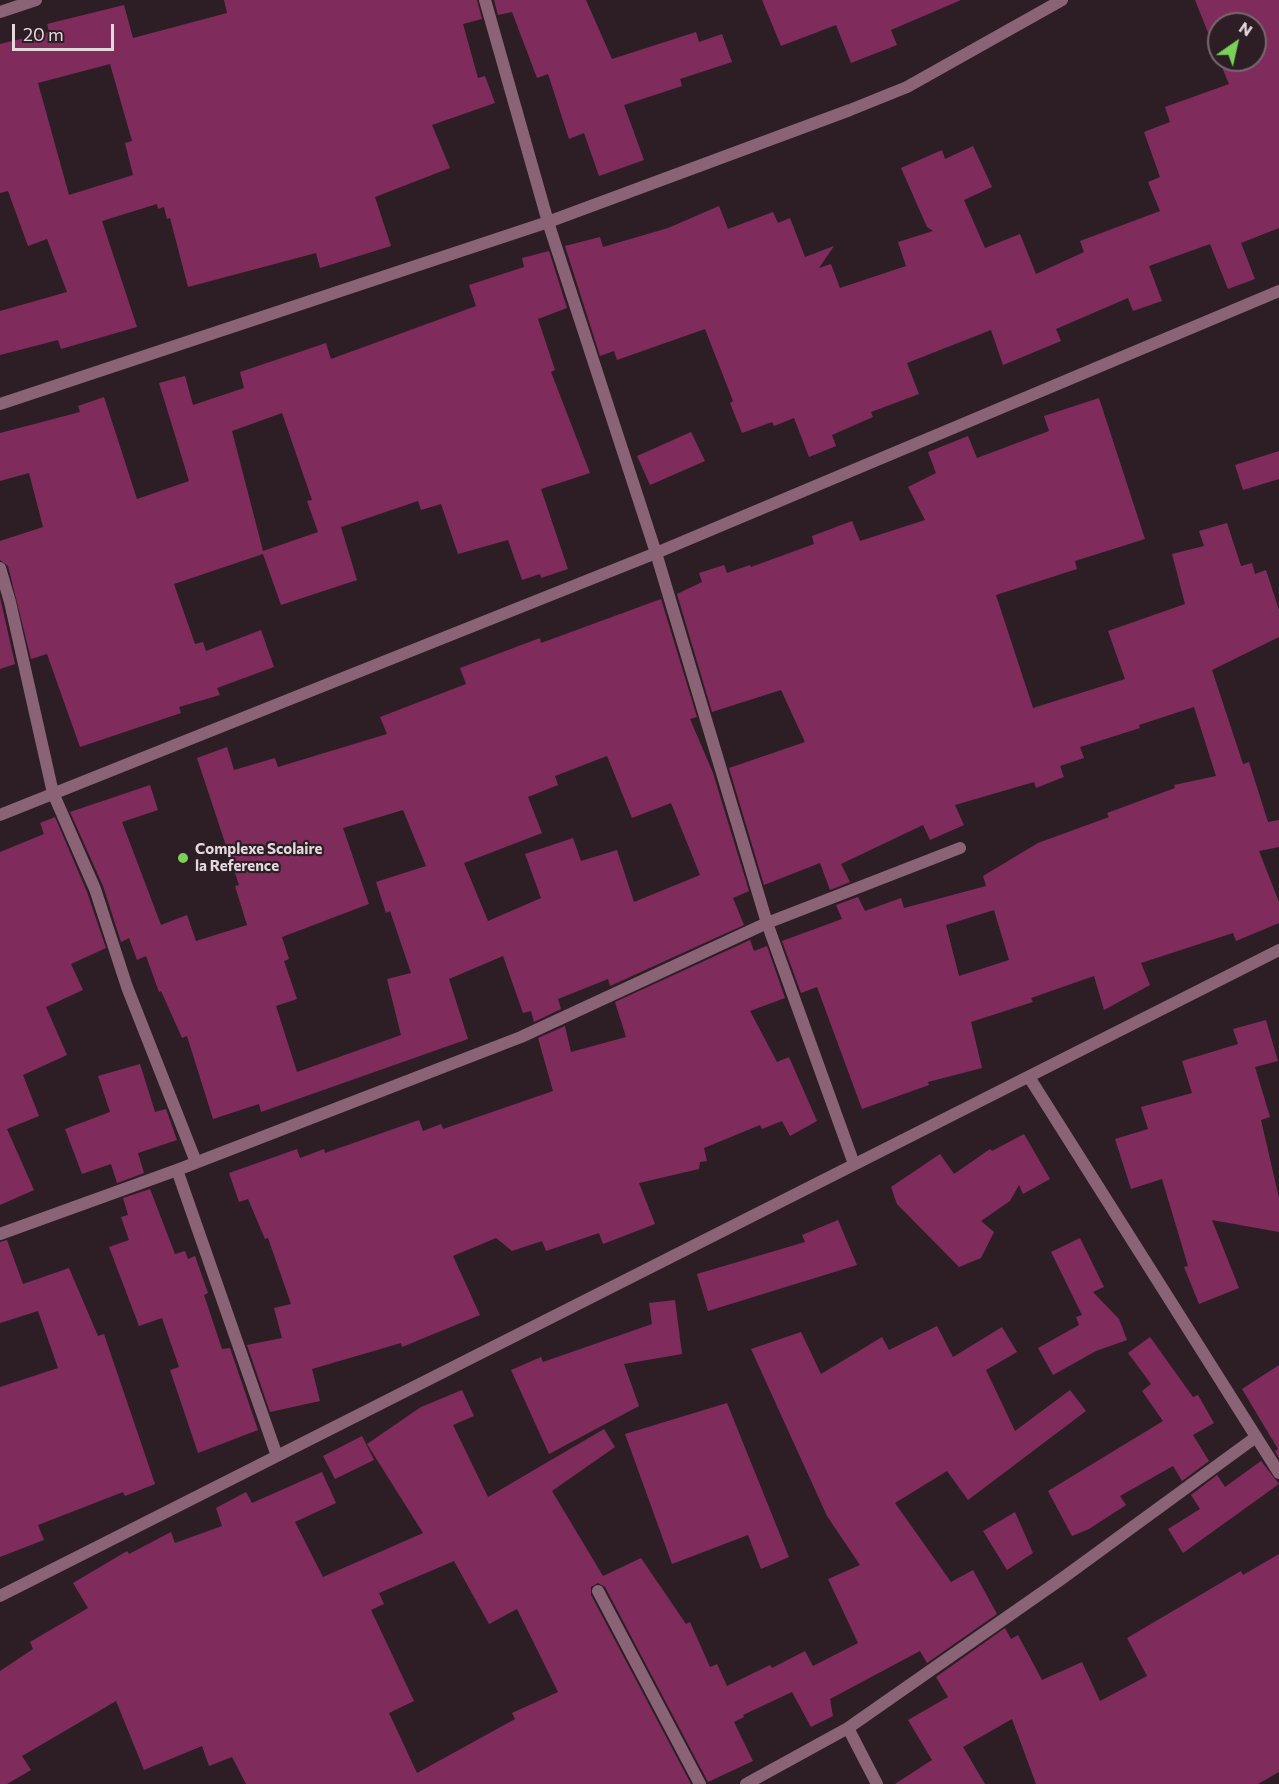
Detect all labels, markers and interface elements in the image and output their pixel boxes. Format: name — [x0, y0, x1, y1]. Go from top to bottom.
scale bar — [15, 12, 117, 50]
north arrow — [1207, 12, 1267, 72]
text: N — [1236, 17, 1257, 40]
text: 20 m — [23, 23, 64, 45]
place label: Complexe Scolaire la Reference — [195, 840, 322, 875]
marker: Complexe Scolaire la Reference — [176, 851, 190, 865]

